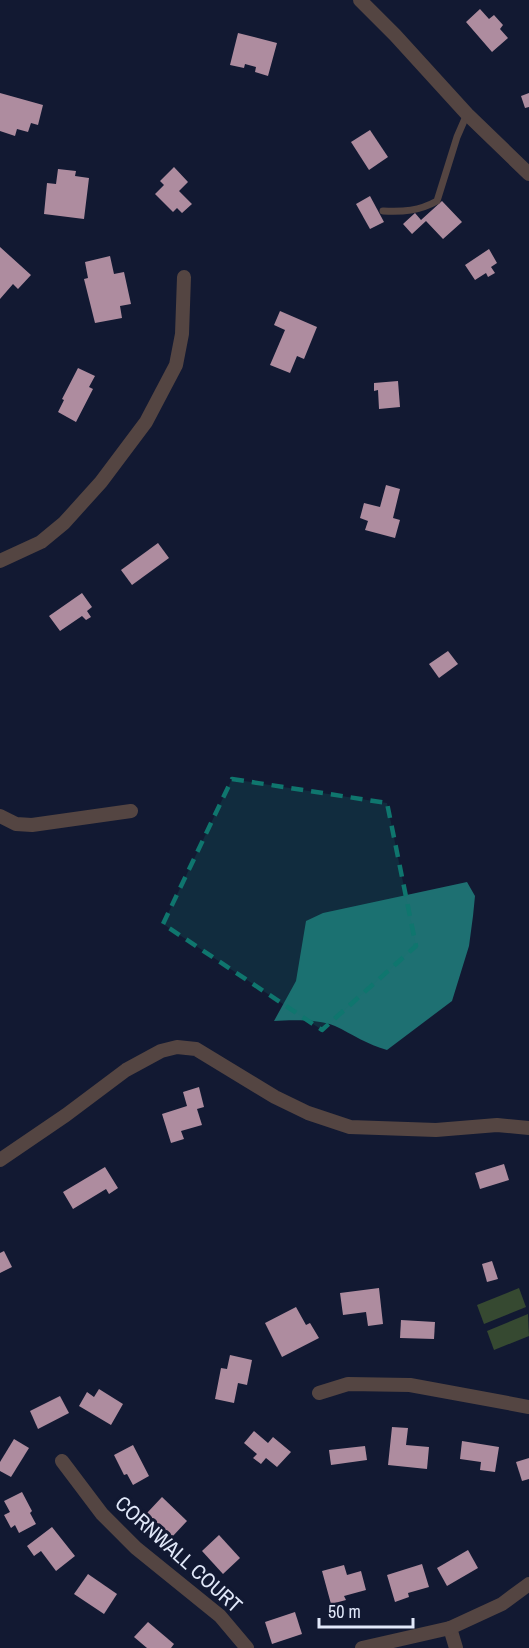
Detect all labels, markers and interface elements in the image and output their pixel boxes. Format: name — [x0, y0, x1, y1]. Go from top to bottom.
street label: CORNWALL COURT — [109, 1489, 249, 1619]
scale bar — [319, 1591, 414, 1629]
text: 50 m — [328, 1599, 361, 1624]

